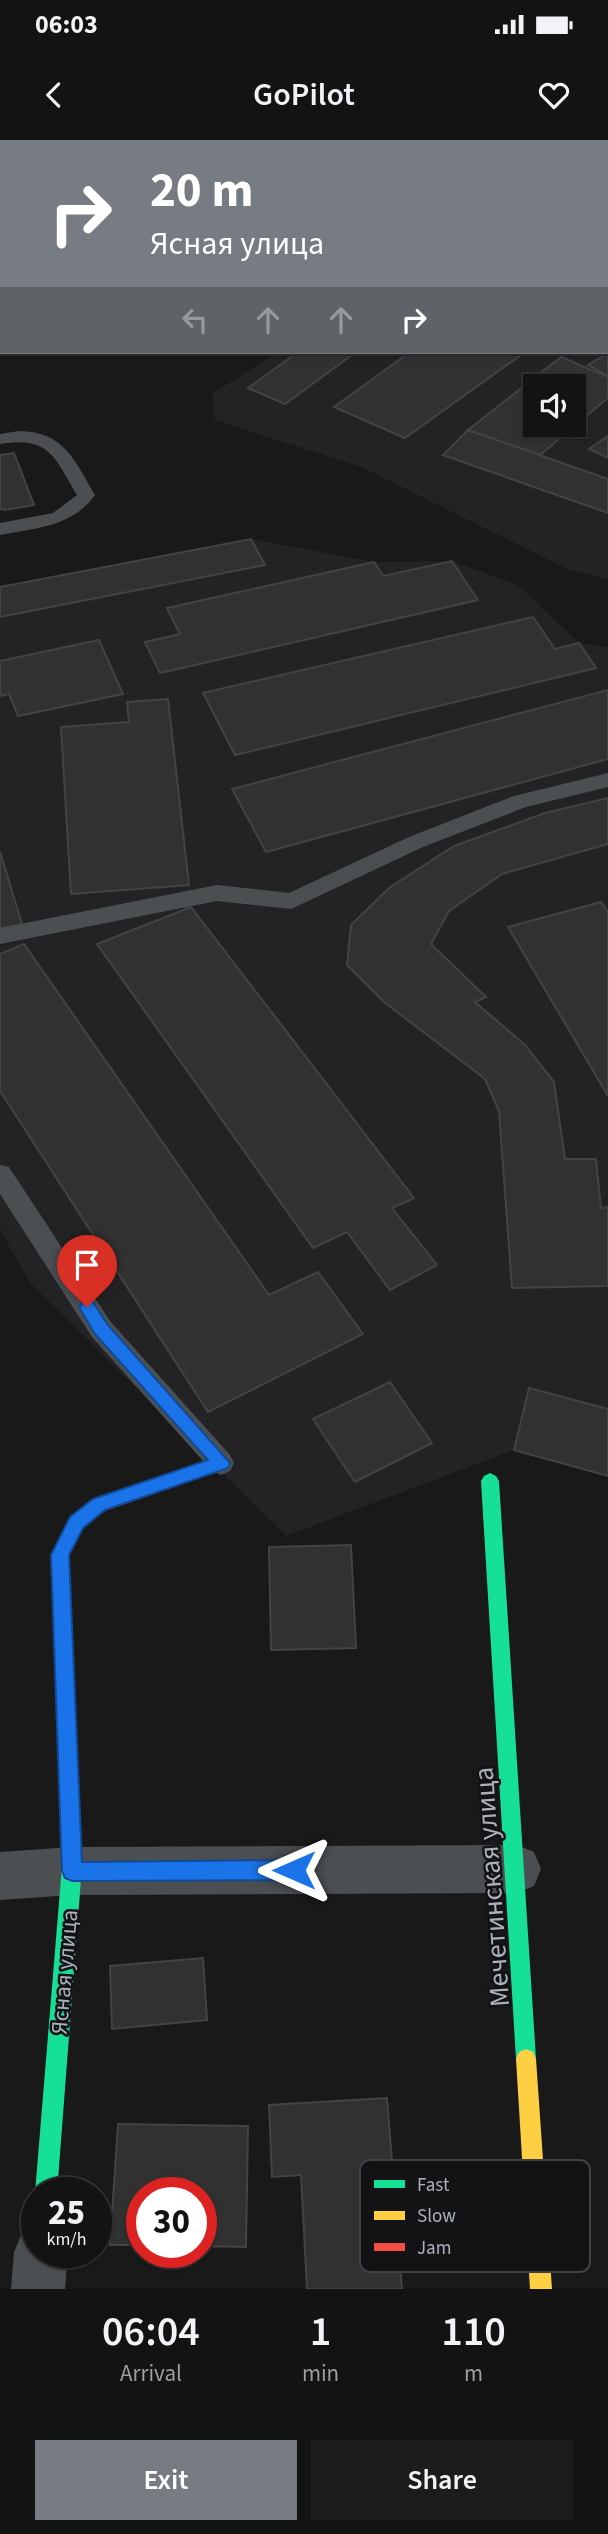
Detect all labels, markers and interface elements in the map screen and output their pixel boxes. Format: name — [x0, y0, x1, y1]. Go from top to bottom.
text: 06:03 — [35, 6, 98, 43]
text: GoPilot — [253, 72, 355, 118]
icon: back — [35, 76, 73, 114]
icon: heart — [535, 76, 573, 114]
text: 20 m — [150, 156, 254, 226]
icon: right — [35, 168, 126, 259]
text: Ясная улица — [150, 221, 324, 267]
icon: left — [176, 301, 214, 339]
icon: ahead — [249, 301, 287, 339]
icon: ahead — [322, 301, 360, 339]
icon: right — [395, 301, 433, 339]
map controls — [523, 374, 586, 437]
button: sound — [523, 374, 586, 437]
pin — [57, 1235, 117, 1307]
icon: arrive — [68, 1246, 106, 1284]
street label: Мечетинская улица — [464, 1766, 520, 2008]
position arrow — [257, 1833, 331, 1907]
street label: Ясная улица — [43, 1908, 86, 2036]
legend — [360, 2160, 590, 2272]
text: Fast — [417, 2172, 450, 2199]
speed limit sign: 30 — [126, 2177, 217, 2268]
text: 25 — [48, 2188, 85, 2238]
text: Slow — [417, 2203, 456, 2230]
text: km/h — [47, 2227, 86, 2252]
text: Jam — [417, 2235, 451, 2262]
text: 06:04 — [102, 2302, 200, 2362]
text: 1 — [310, 2302, 331, 2362]
text: 110 — [441, 2302, 506, 2362]
text: Arrival — [120, 2357, 182, 2390]
text: min — [302, 2357, 339, 2390]
text: m — [464, 2357, 483, 2390]
button: Exit — [35, 2440, 297, 2520]
button: Share — [311, 2440, 573, 2520]

